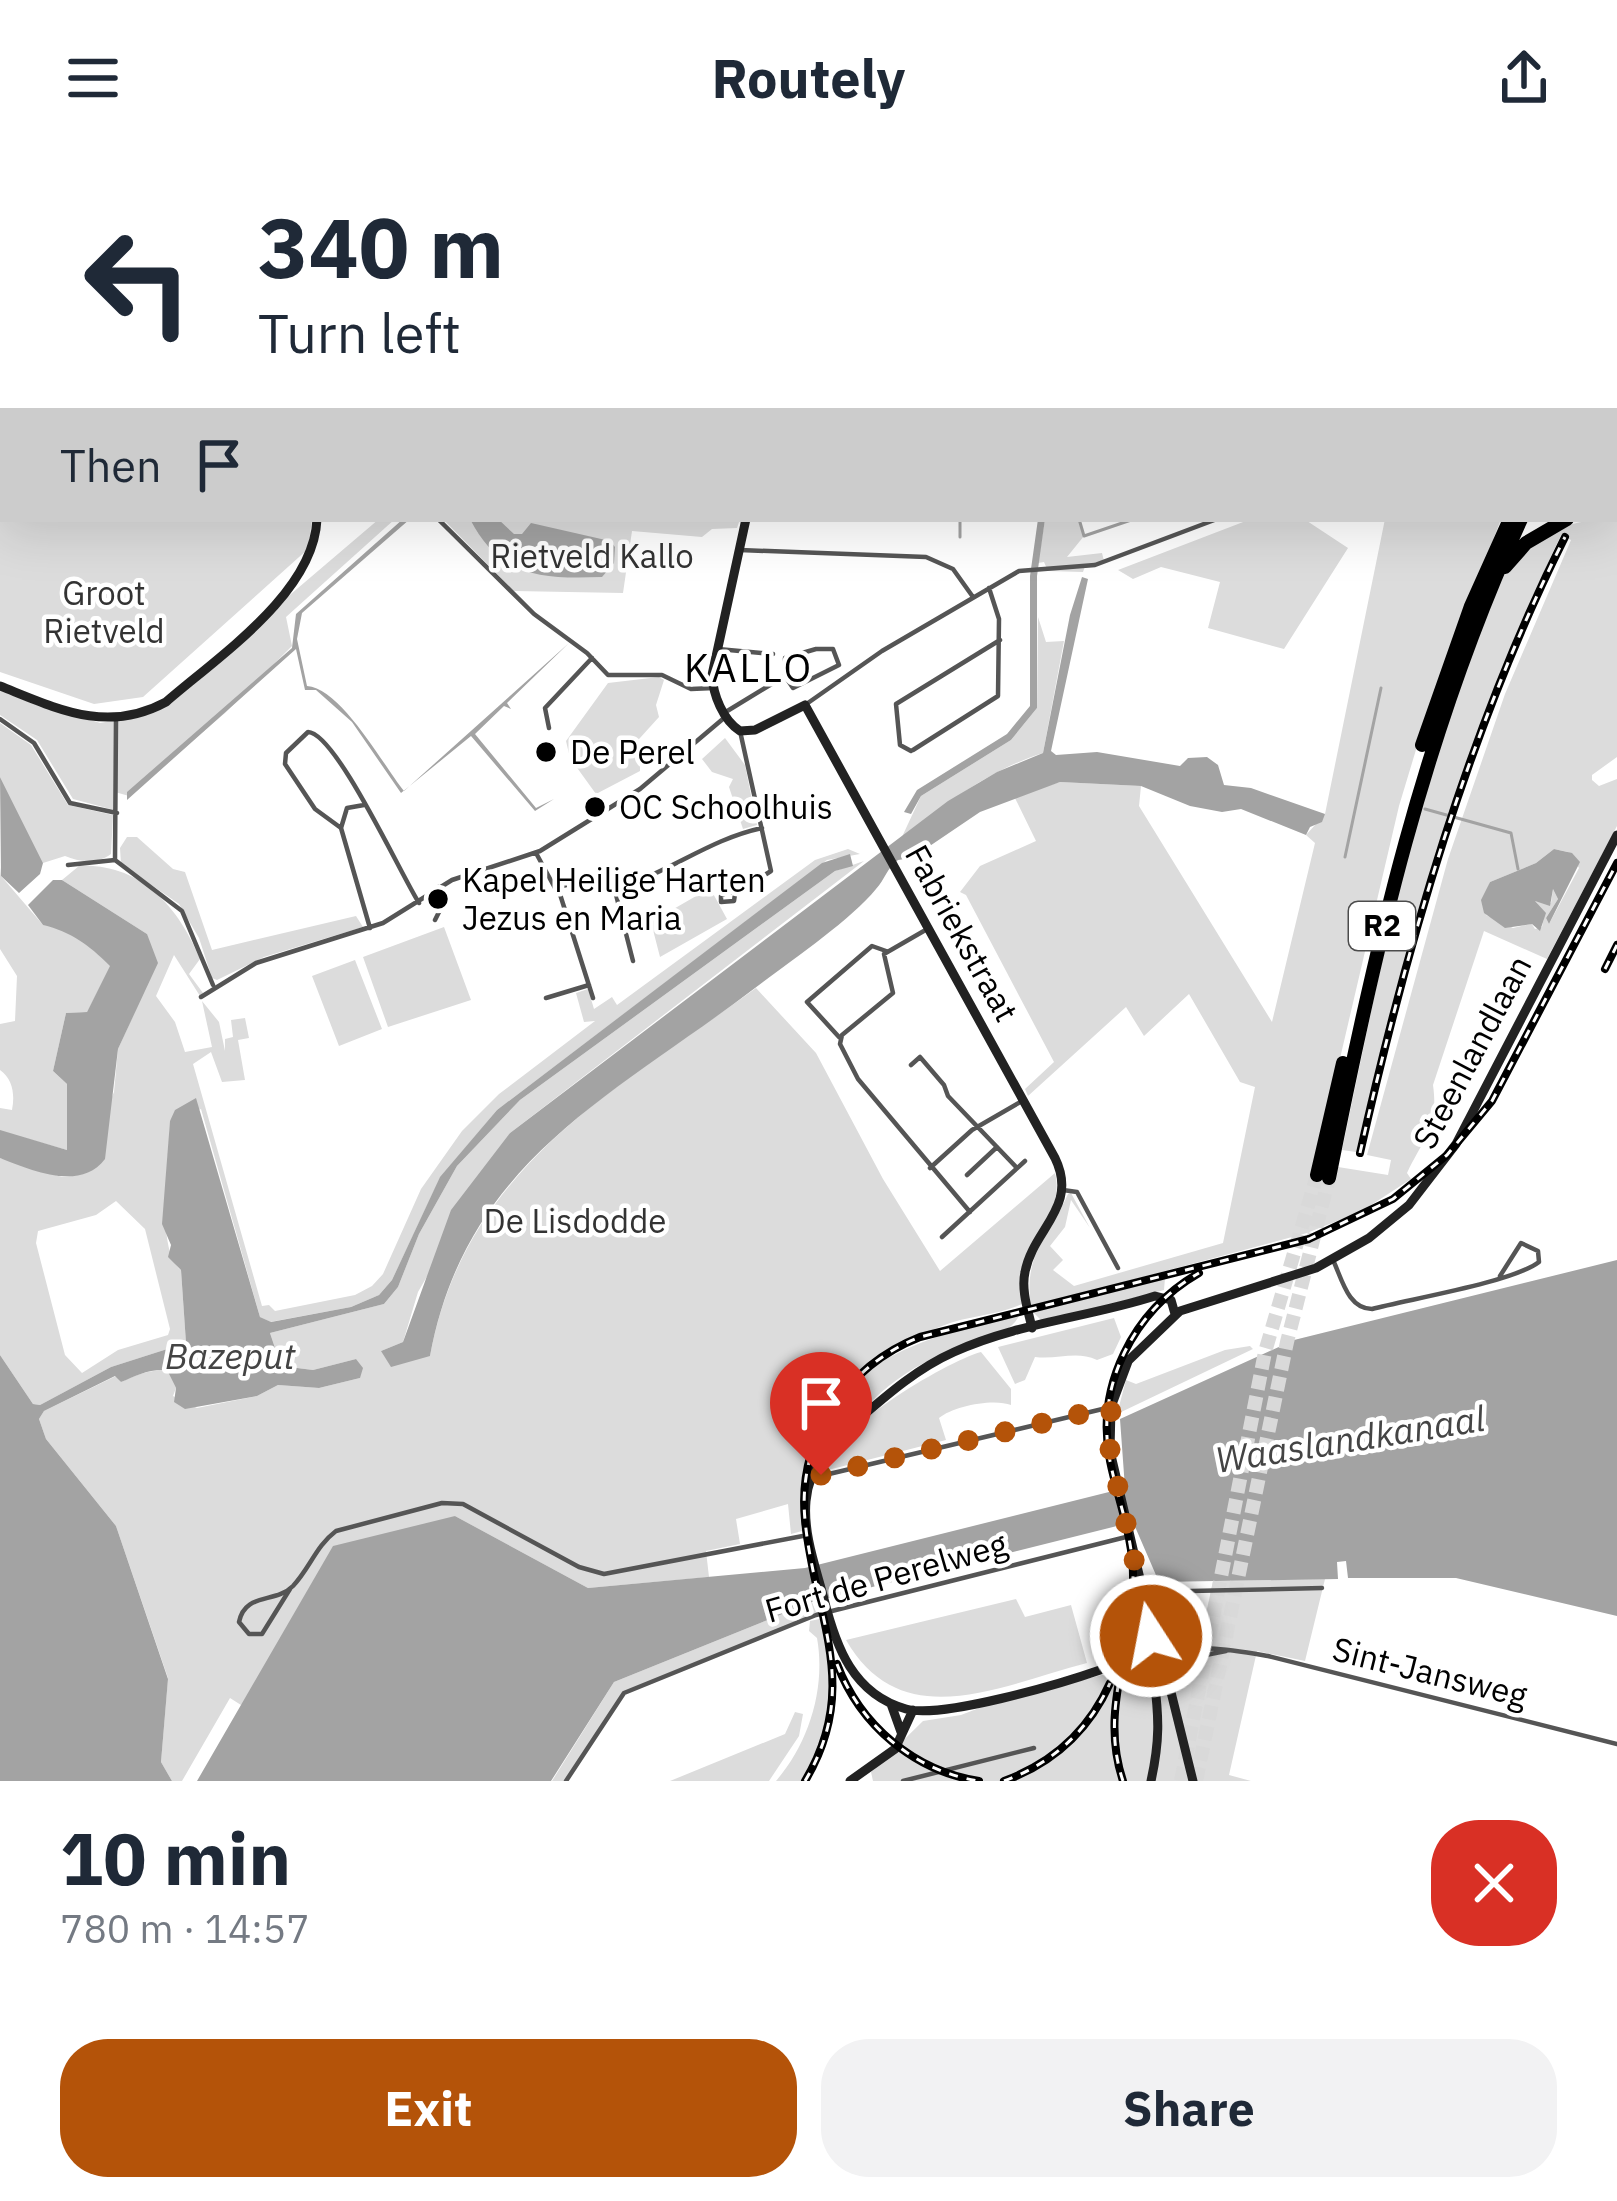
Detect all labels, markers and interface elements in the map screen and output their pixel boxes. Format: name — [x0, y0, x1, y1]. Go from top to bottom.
text: Routely — [712, 43, 905, 113]
icon: menu — [60, 45, 126, 111]
icon: share — [1491, 45, 1557, 111]
text: 340 m — [258, 192, 504, 301]
icon: left — [60, 204, 216, 360]
text: Turn left — [258, 298, 461, 368]
icon: arrive — [186, 432, 252, 498]
text: Then — [60, 436, 162, 494]
park label: Rietveld Kallo — [490, 534, 694, 577]
park label: Groot Rietveld — [43, 571, 165, 652]
district label: KALLO — [684, 642, 814, 693]
place label: De Perel — [570, 730, 695, 773]
marker: De Perel — [533, 739, 559, 765]
place label: OC Schoolhuis — [619, 785, 833, 828]
marker: OC Schoolhuis — [582, 794, 608, 820]
street label: Fabriekstraat — [896, 837, 1029, 1029]
place label: Kapel Heilige Harten Jezus en Maria — [462, 858, 766, 939]
marker: Kapel Heilige Harten Jezus en Maria — [425, 886, 451, 912]
road number: R2 — [1349, 902, 1415, 950]
street label: Steenlandlaan — [1403, 948, 1541, 1156]
park label: De Lisdodde — [484, 1199, 666, 1242]
water label: Bazeput — [165, 1332, 297, 1379]
pin — [770, 1352, 872, 1475]
icon: arrive — [788, 1370, 854, 1436]
water label: Waaslandkanaal — [1212, 1394, 1488, 1483]
street label: Fort de Perelweg — [760, 1521, 1012, 1632]
position arrow — [1088, 1573, 1214, 1699]
street label: Sint-Jansweg — [1328, 1627, 1532, 1717]
text: 10 min — [60, 1811, 291, 1905]
button: close — [1431, 1820, 1557, 1946]
text: 780 m · 14:57 — [60, 1903, 310, 1954]
button: Exit — [60, 2039, 797, 2177]
button: Share — [821, 2039, 1557, 2177]

